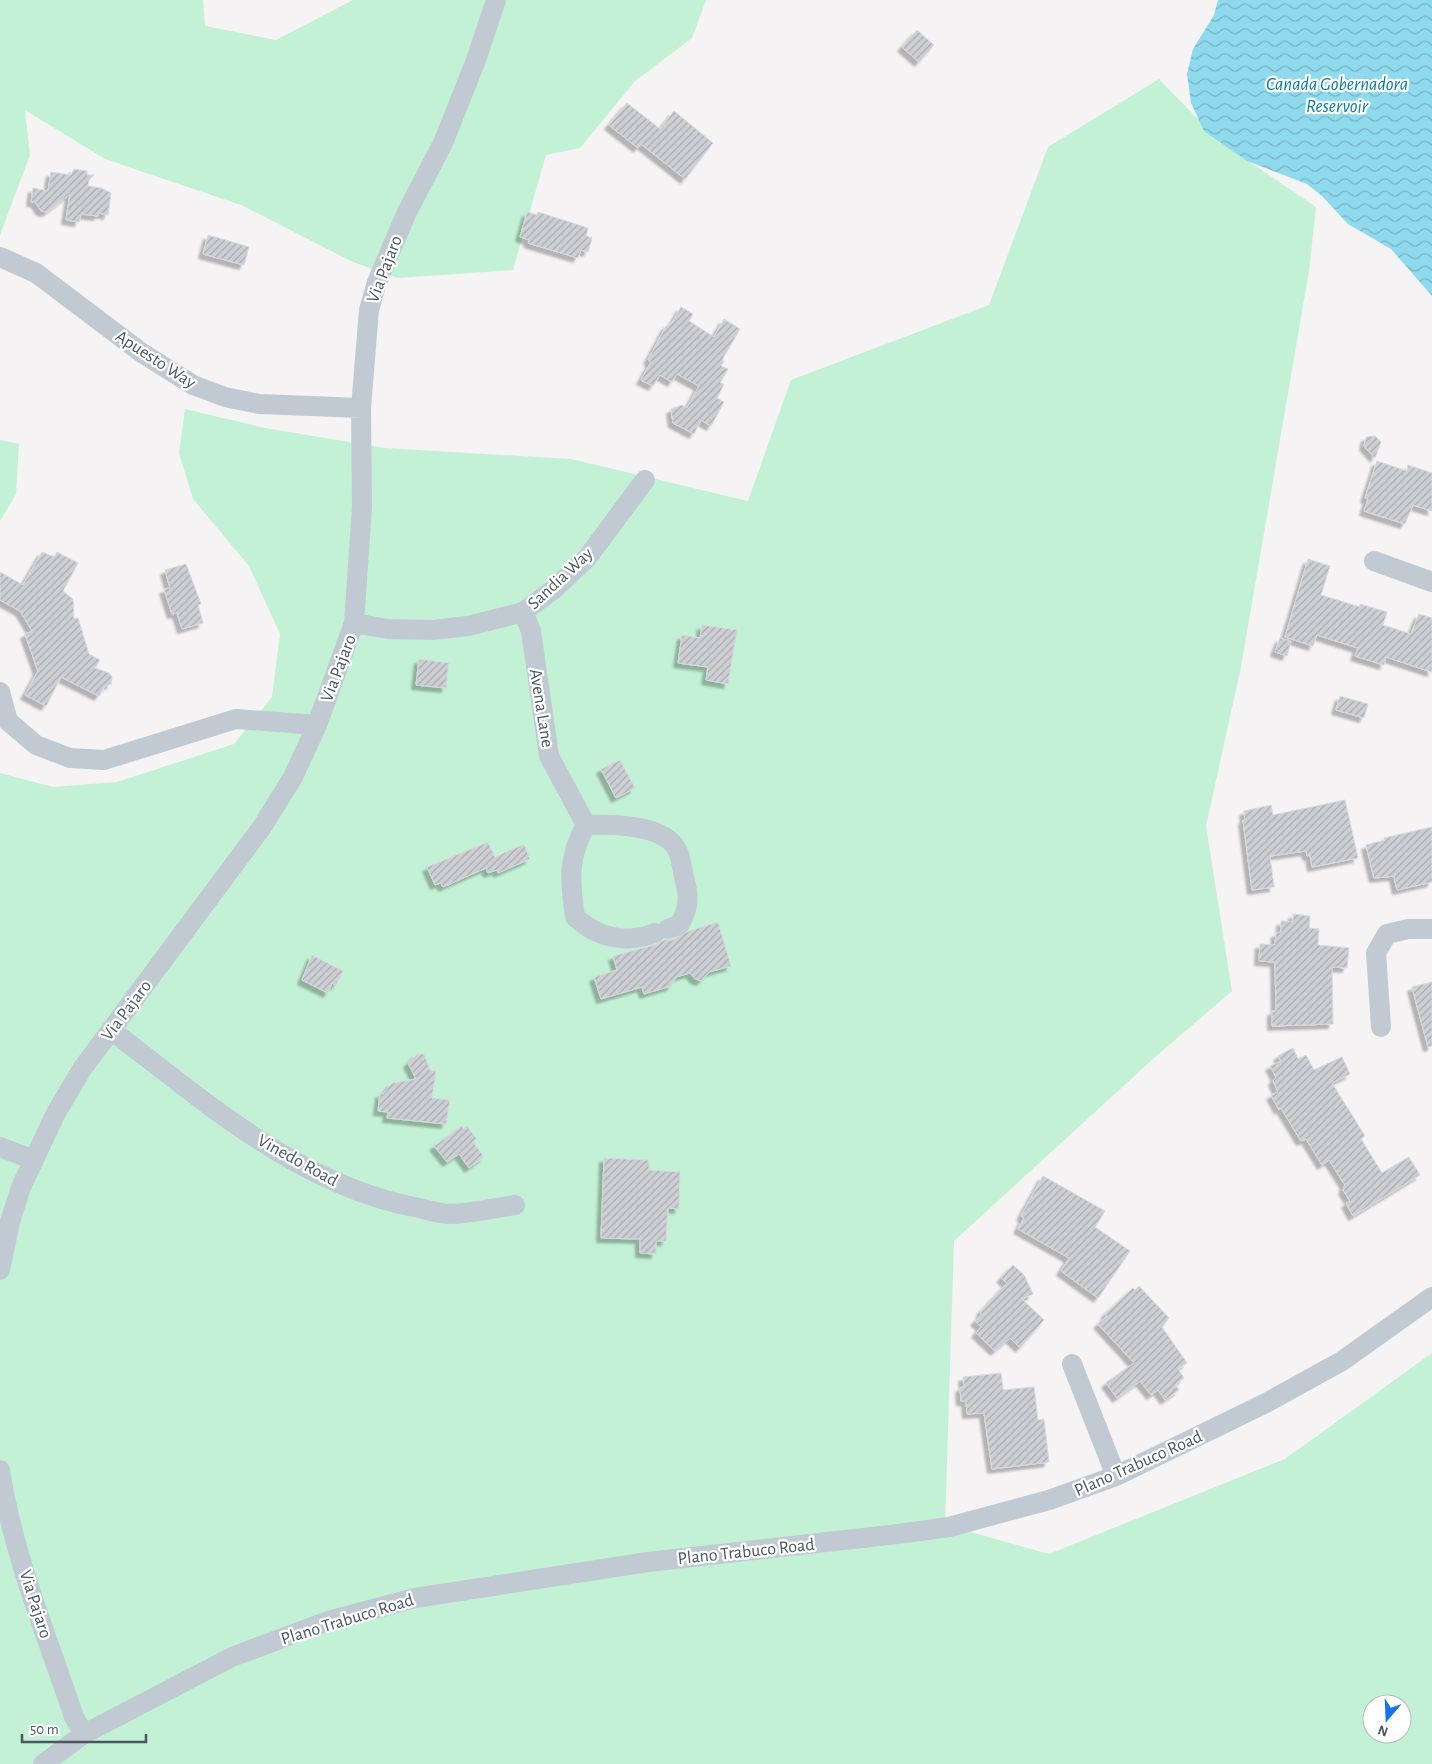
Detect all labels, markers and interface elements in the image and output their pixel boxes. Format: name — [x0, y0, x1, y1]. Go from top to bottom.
water label: Canada Gobernadora Reservoir — [1266, 75, 1408, 116]
street label: Via Pajaro — [364, 233, 406, 306]
street label: Apuesto Way — [112, 327, 199, 392]
street label: Sandia Way — [525, 544, 597, 613]
street label: Via Pajaro — [318, 632, 360, 705]
street label: Avena Lane — [526, 667, 556, 749]
street label: Via Pajaro — [98, 977, 155, 1044]
street label: Vinedo Road — [254, 1131, 341, 1190]
street label: Plano Trabuco Road — [1072, 1428, 1205, 1500]
street label: Plano Trabuco Road — [677, 1536, 815, 1568]
street label: Via Pajaro — [16, 1568, 55, 1641]
street label: Plano Trabuco Road — [279, 1591, 416, 1649]
north arrow — [1362, 1694, 1412, 1744]
scale bar — [22, 1712, 146, 1744]
text: 50 m — [30, 1722, 59, 1737]
text: N — [1376, 1722, 1390, 1739]

